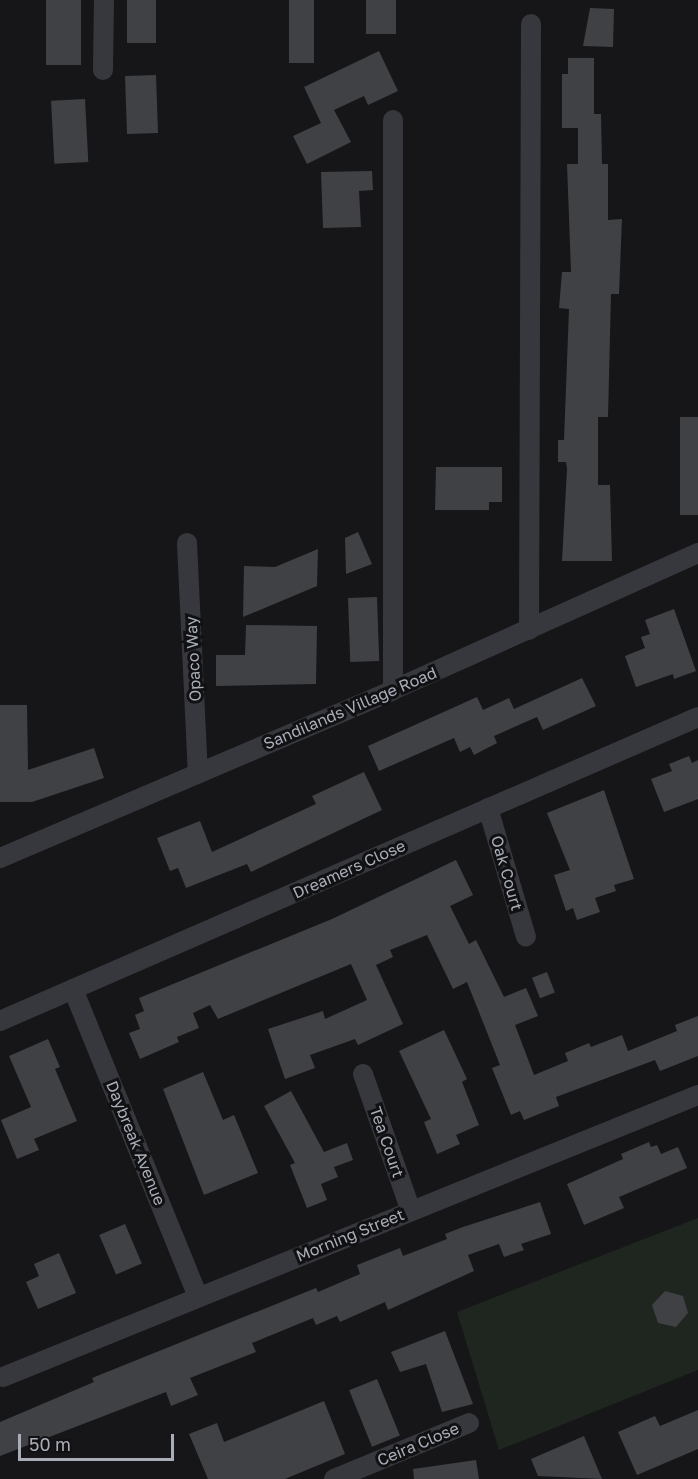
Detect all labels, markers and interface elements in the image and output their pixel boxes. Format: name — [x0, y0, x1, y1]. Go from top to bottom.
street label: Opaco Way — [181, 616, 205, 702]
street label: Sandilands Village Road — [261, 663, 439, 753]
street label: Oak Court — [487, 833, 527, 913]
street label: Dreamers Close — [290, 836, 408, 902]
street label: Daybreak Avenue — [102, 1078, 170, 1208]
street label: Tea Court — [366, 1104, 408, 1180]
street label: Morning Street — [293, 1205, 407, 1265]
street label: Ceira Close — [374, 1418, 462, 1470]
scale bar — [21, 1422, 177, 1460]
text: 50 m — [29, 1433, 71, 1455]

